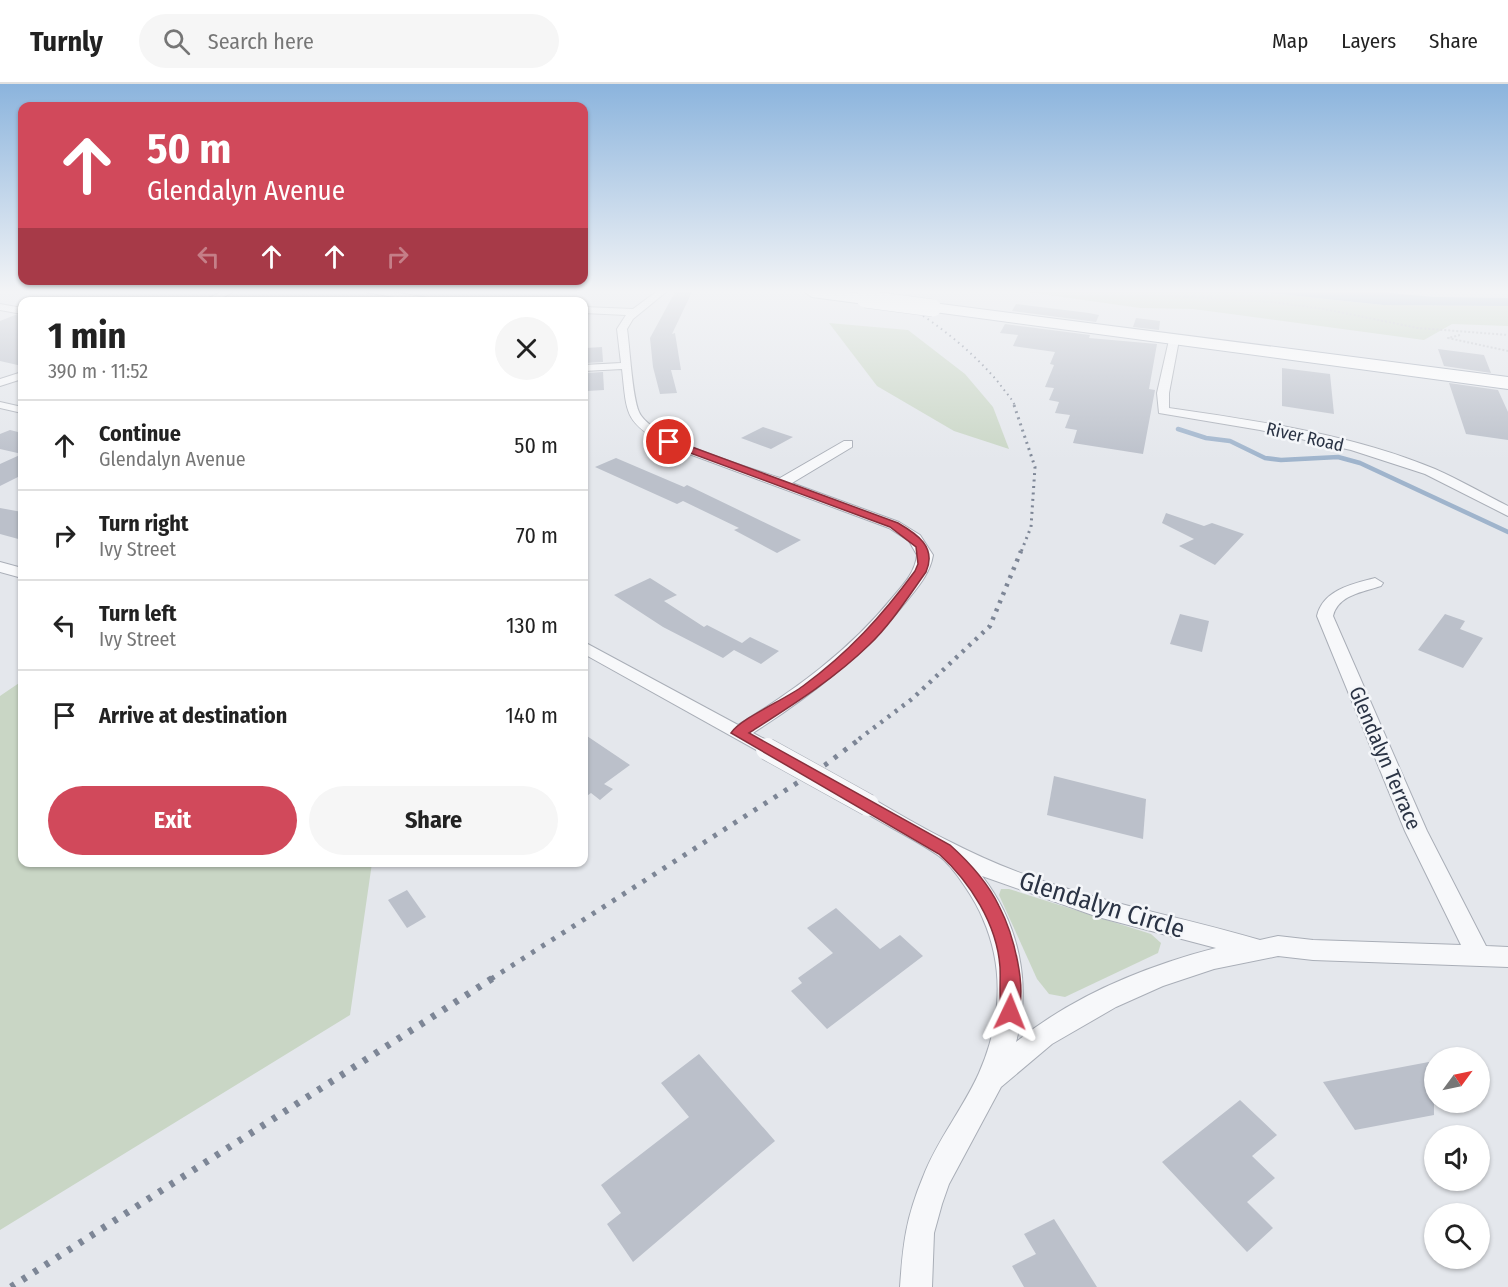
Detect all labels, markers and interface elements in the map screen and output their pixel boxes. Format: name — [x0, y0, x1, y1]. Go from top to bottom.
search box — [139, 14, 559, 68]
text: Turnly — [30, 25, 103, 58]
icon: search — [160, 25, 193, 58]
text: Search here — [208, 28, 314, 55]
text: Map — [1272, 28, 1308, 54]
text: Layers — [1341, 28, 1396, 54]
text: Share — [1429, 28, 1478, 54]
text: 50 m — [147, 124, 231, 174]
icon: ahead — [48, 126, 126, 204]
text: Glendalyn Avenue — [147, 175, 345, 207]
icon: left — [192, 240, 225, 273]
icon: ahead — [255, 240, 288, 273]
icon: ahead — [318, 240, 351, 273]
icon: right — [381, 240, 414, 273]
text: 1 min — [48, 314, 126, 358]
button: close — [495, 317, 558, 380]
text: 390 m · 11:52 — [48, 359, 148, 383]
pin — [643, 416, 694, 467]
street label: River Road — [1264, 417, 1346, 457]
text: Continue — [99, 420, 181, 447]
icon: arrive — [652, 425, 685, 458]
icon: ahead — [48, 429, 81, 462]
text: 50 m — [514, 432, 558, 459]
text: Glendalyn Avenue — [99, 447, 246, 471]
text: Turn right — [99, 510, 188, 537]
icon: right — [48, 519, 81, 552]
text: 70 m — [516, 522, 558, 549]
text: Ivy Street — [99, 537, 176, 561]
text: Turn left — [99, 600, 177, 627]
icon: left — [48, 609, 81, 642]
text: 130 m — [506, 612, 558, 639]
text: Ivy Street — [99, 627, 176, 651]
street label: Glendalyn Terrace — [1343, 682, 1427, 834]
icon: arrive — [48, 699, 81, 732]
text: Arrive at destination — [99, 702, 287, 729]
text: 140 m — [505, 702, 558, 729]
button: Exit — [48, 786, 297, 855]
button: Share — [309, 786, 558, 855]
street label: Glendalyn Circle — [1016, 865, 1188, 945]
position arrow — [978, 980, 1042, 1044]
north arrow — [1424, 1047, 1490, 1113]
map controls — [1424, 1047, 1490, 1269]
button: sound — [1424, 1125, 1490, 1191]
button: search — [1424, 1203, 1490, 1269]

